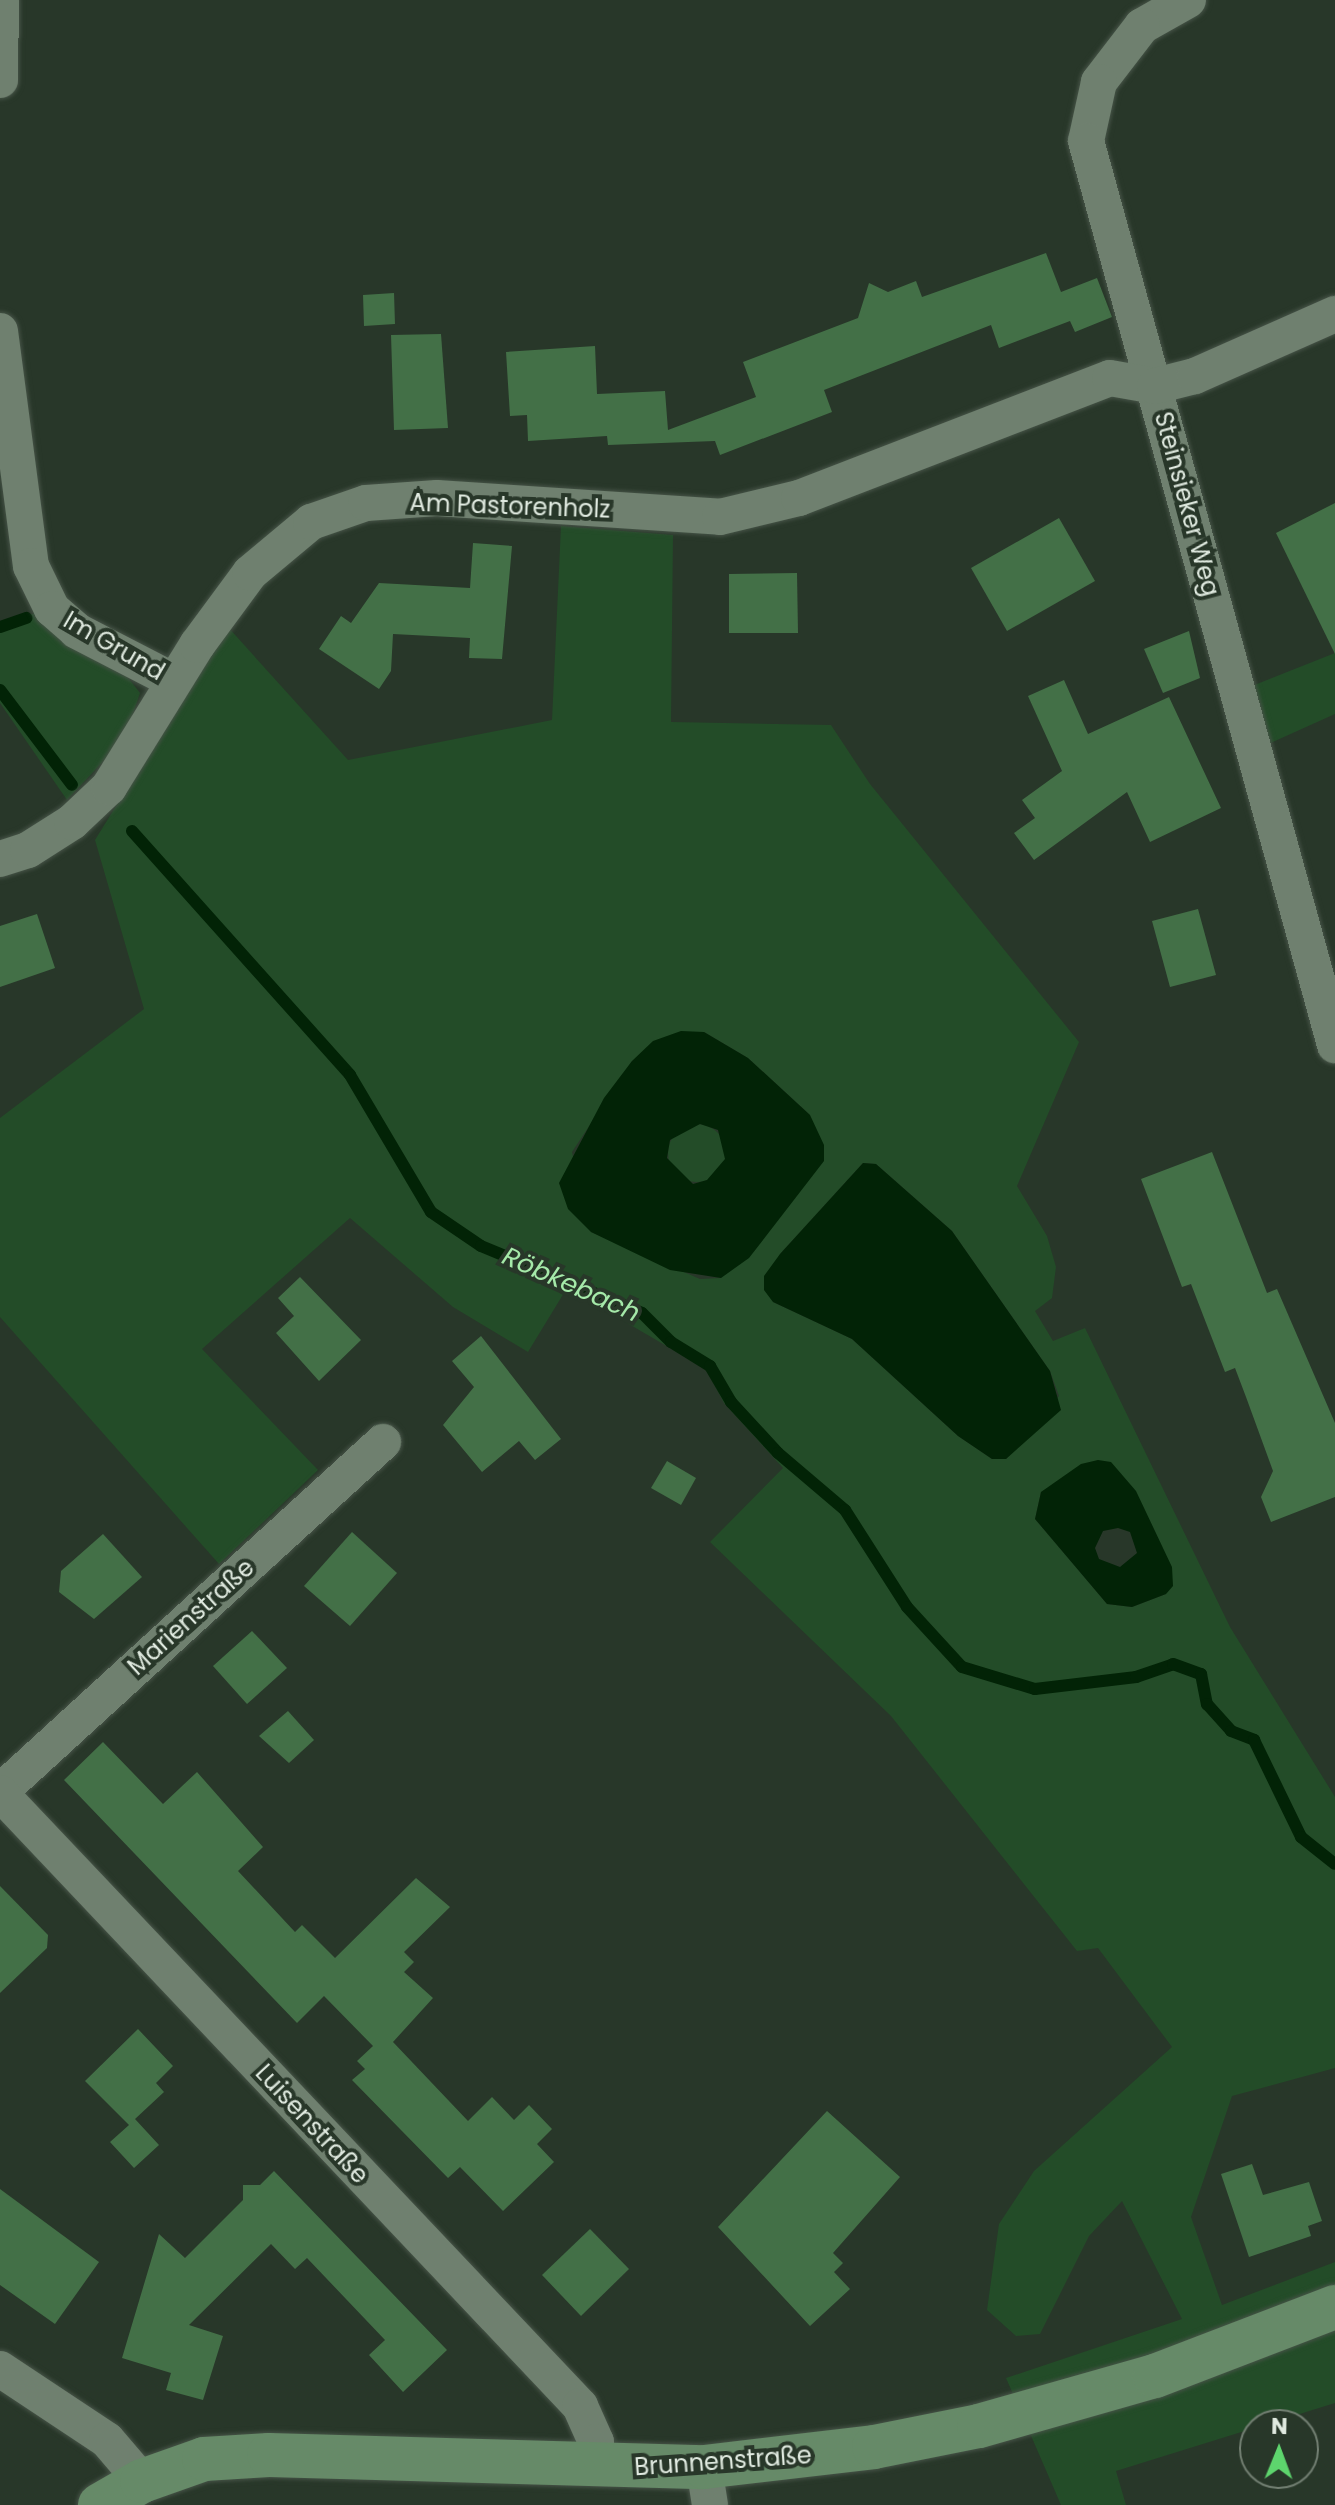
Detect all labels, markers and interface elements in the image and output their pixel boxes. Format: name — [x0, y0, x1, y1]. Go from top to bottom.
street label: Steinsieker Weg — [1149, 409, 1225, 599]
street label: Am Pastorenholz — [409, 488, 611, 524]
street label: Im Grund — [58, 606, 170, 686]
water label: Röbkebach — [497, 1241, 645, 1329]
street label: Marienstraße — [122, 1553, 260, 1681]
street label: Luisenstraße — [250, 2059, 374, 2189]
north arrow — [1239, 2409, 1319, 2489]
text: N — [1271, 2411, 1288, 2442]
street label: Brunnenstraße — [633, 2440, 813, 2482]

